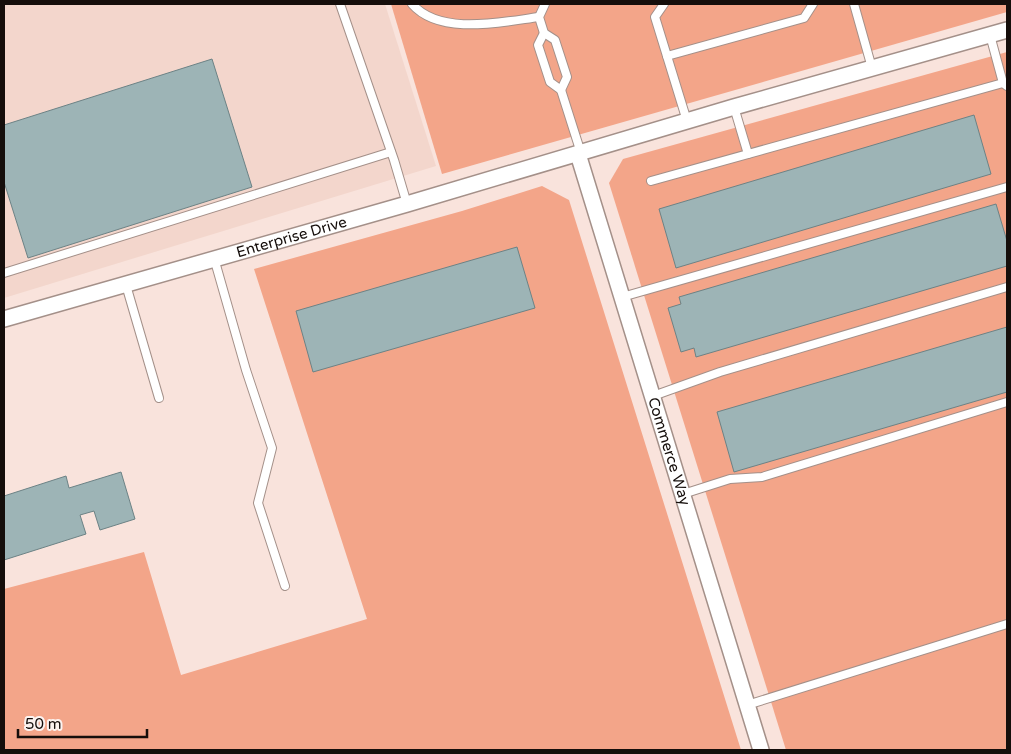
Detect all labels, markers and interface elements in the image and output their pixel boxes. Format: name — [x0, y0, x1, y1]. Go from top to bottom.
street label: Enterprise Drive — [234, 213, 349, 261]
street label: Commerce Way — [644, 395, 694, 508]
scale bar — [18, 706, 146, 738]
text: 50 m — [25, 715, 62, 733]

